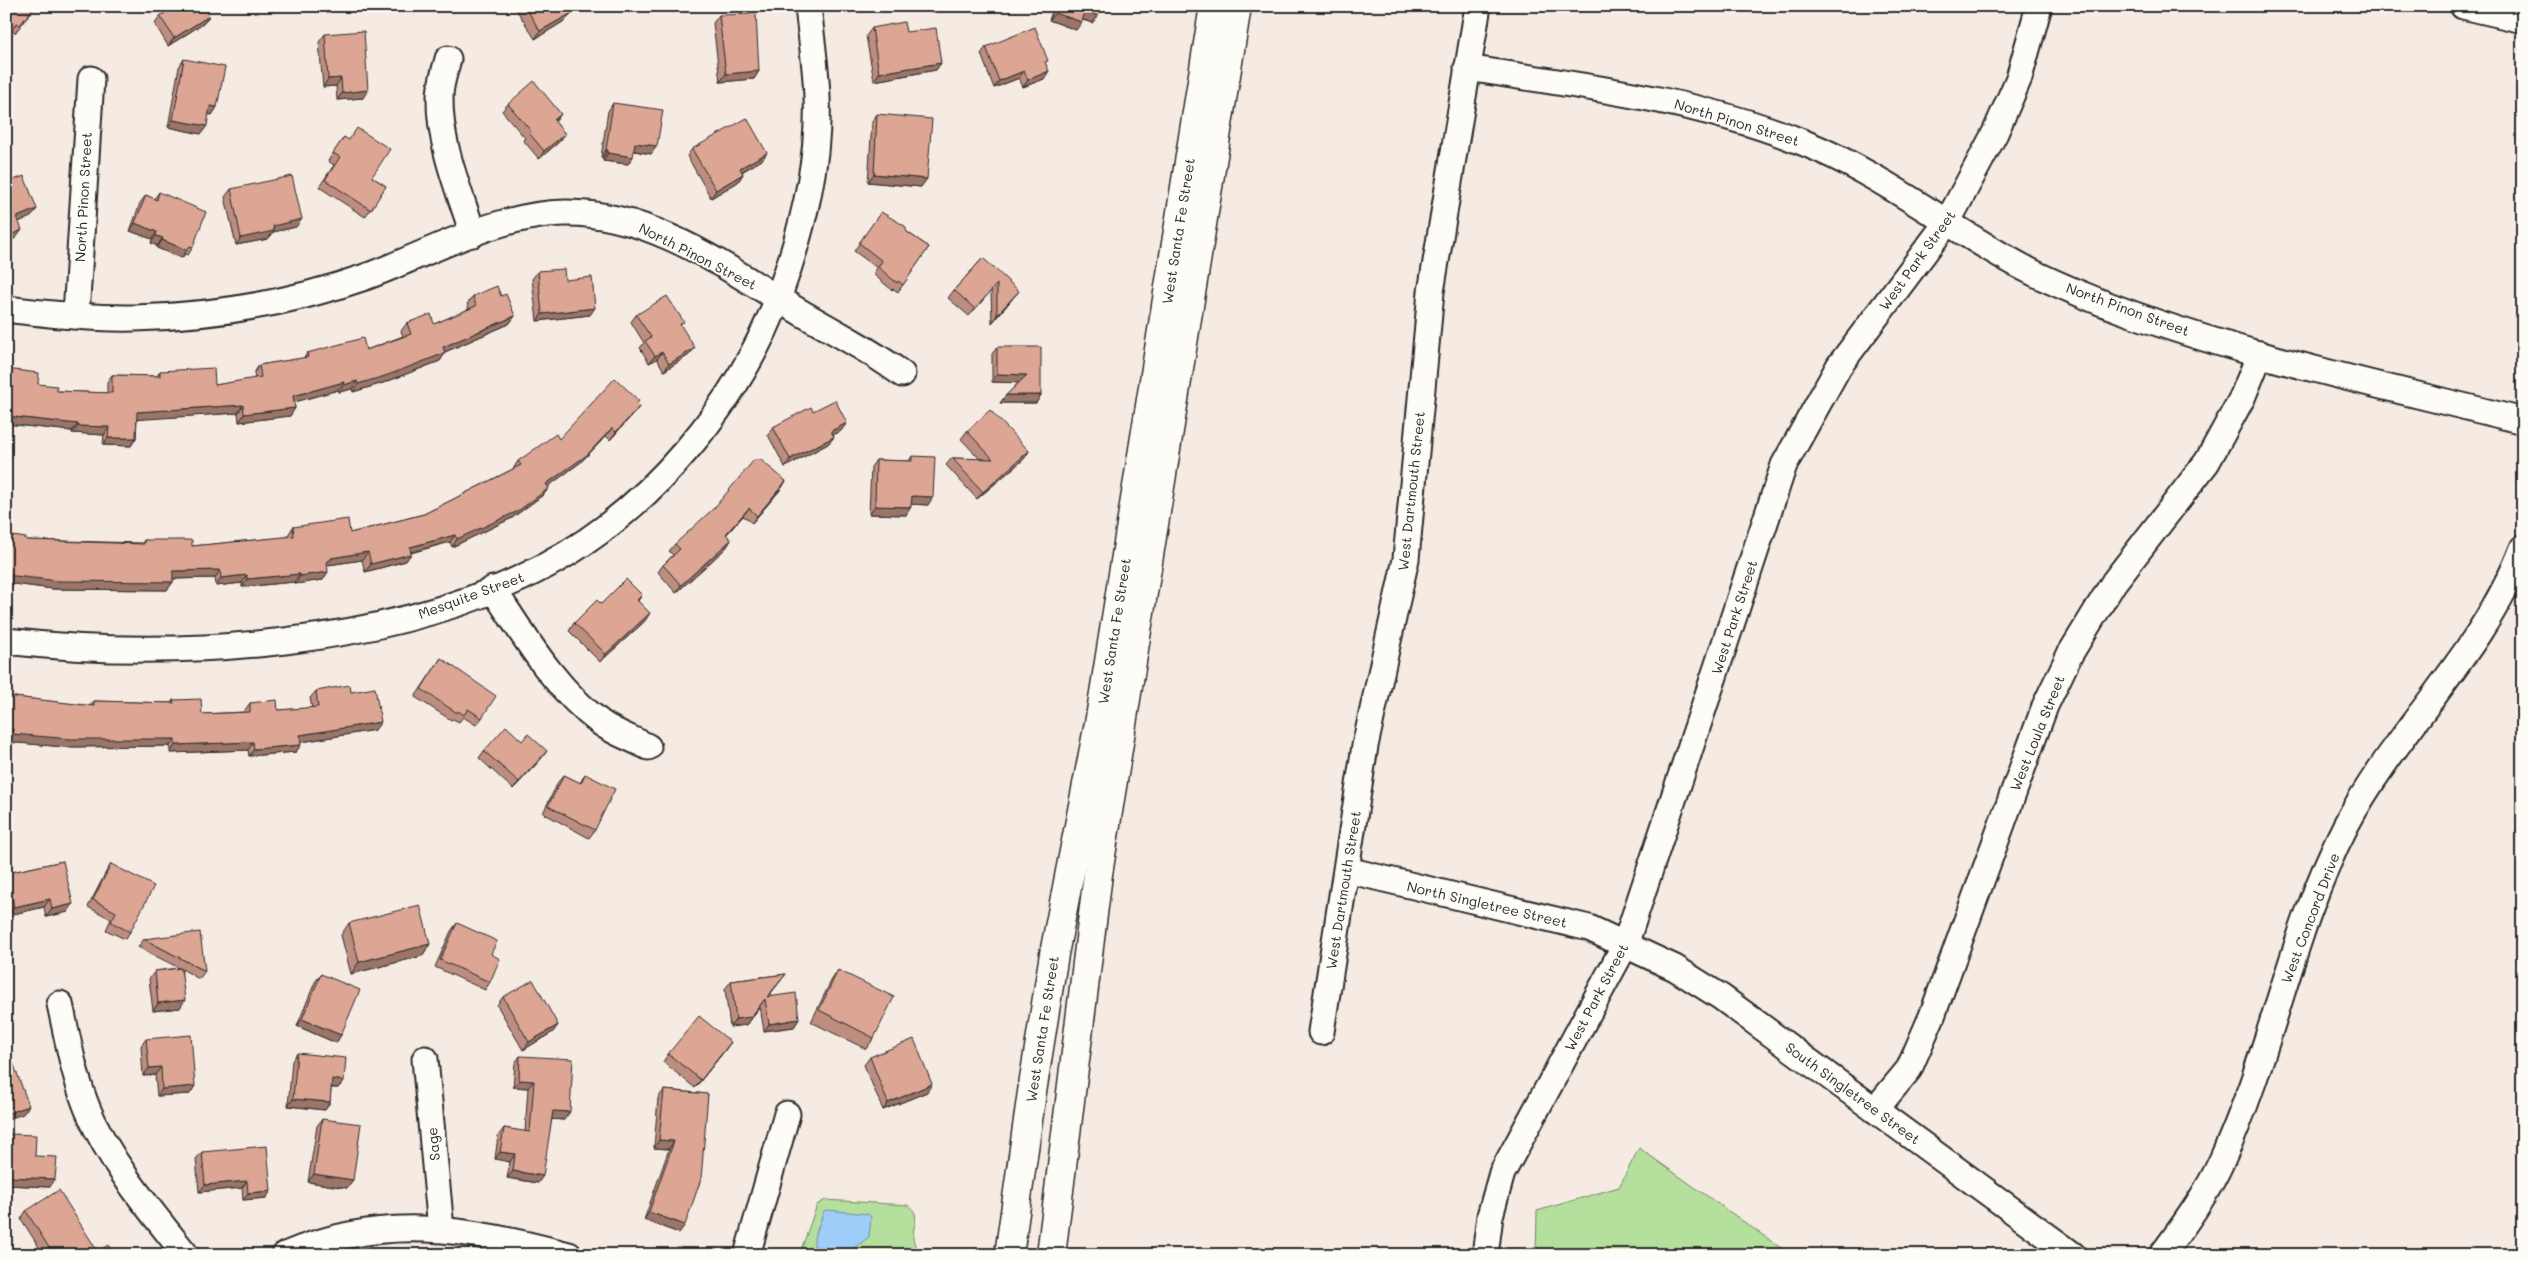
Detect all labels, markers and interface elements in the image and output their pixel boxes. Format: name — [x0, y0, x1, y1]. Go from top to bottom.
street label: North Pinon Street — [1672, 94, 1802, 150]
street label: North Pinon Street — [70, 132, 96, 262]
street label: West Santa Fe Street — [1157, 157, 1199, 305]
street label: West Park Street — [1874, 206, 1960, 314]
street label: North Pinon Street — [636, 218, 760, 294]
street label: North Pinon Street — [2064, 278, 2192, 340]
street label: West Dartmouth Street — [1393, 410, 1429, 572]
street label: West Santa Fe Street — [1093, 557, 1135, 705]
street label: West Park Street — [1707, 557, 1761, 677]
street label: Mesquite Street — [415, 567, 527, 623]
street label: West Loula Street — [2005, 672, 2069, 794]
street label: West Dartmouth Street — [1321, 809, 1365, 971]
street label: West Concord Drive — [2276, 850, 2344, 986]
street label: North Singletree Street — [1405, 876, 1569, 932]
street label: West Park Street — [1560, 940, 1632, 1054]
street label: West Santa Fe Street — [1021, 955, 1063, 1103]
street label: South Singletree Street — [1782, 1038, 1924, 1148]
street label: Sage — [422, 1127, 444, 1161]

